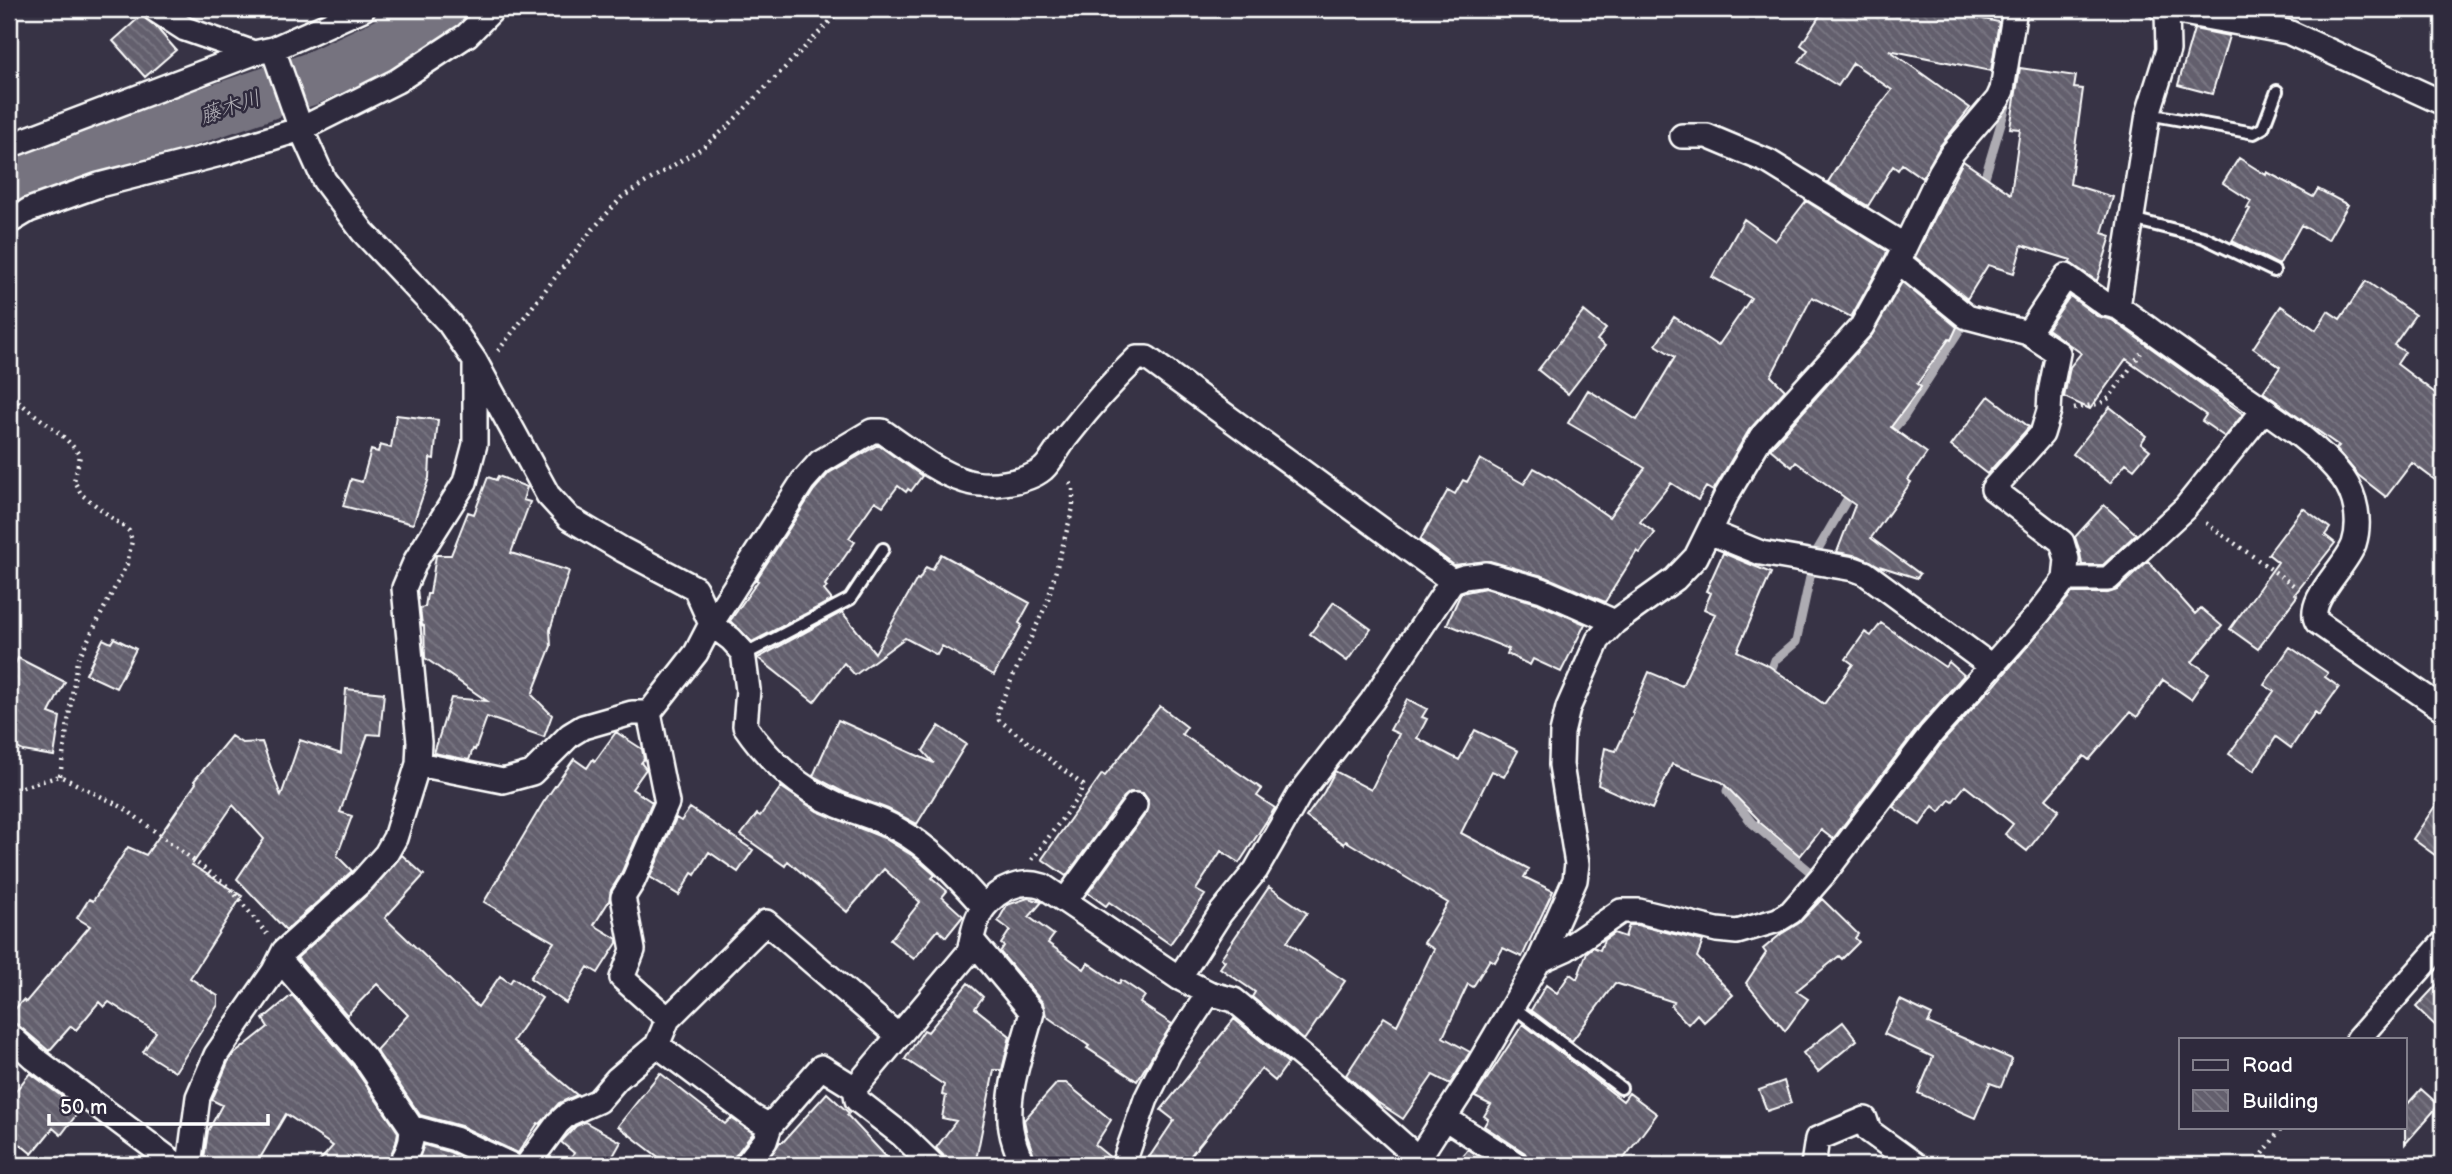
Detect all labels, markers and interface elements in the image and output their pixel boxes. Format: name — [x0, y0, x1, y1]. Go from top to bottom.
water label: 藤木川 — [196, 85, 264, 130]
legend — [2179, 1038, 2406, 1128]
text: Road — [2242, 1053, 2293, 1078]
scale bar — [49, 1083, 268, 1127]
text: Building — [2242, 1089, 2318, 1114]
text: 50 m — [60, 1095, 107, 1120]

